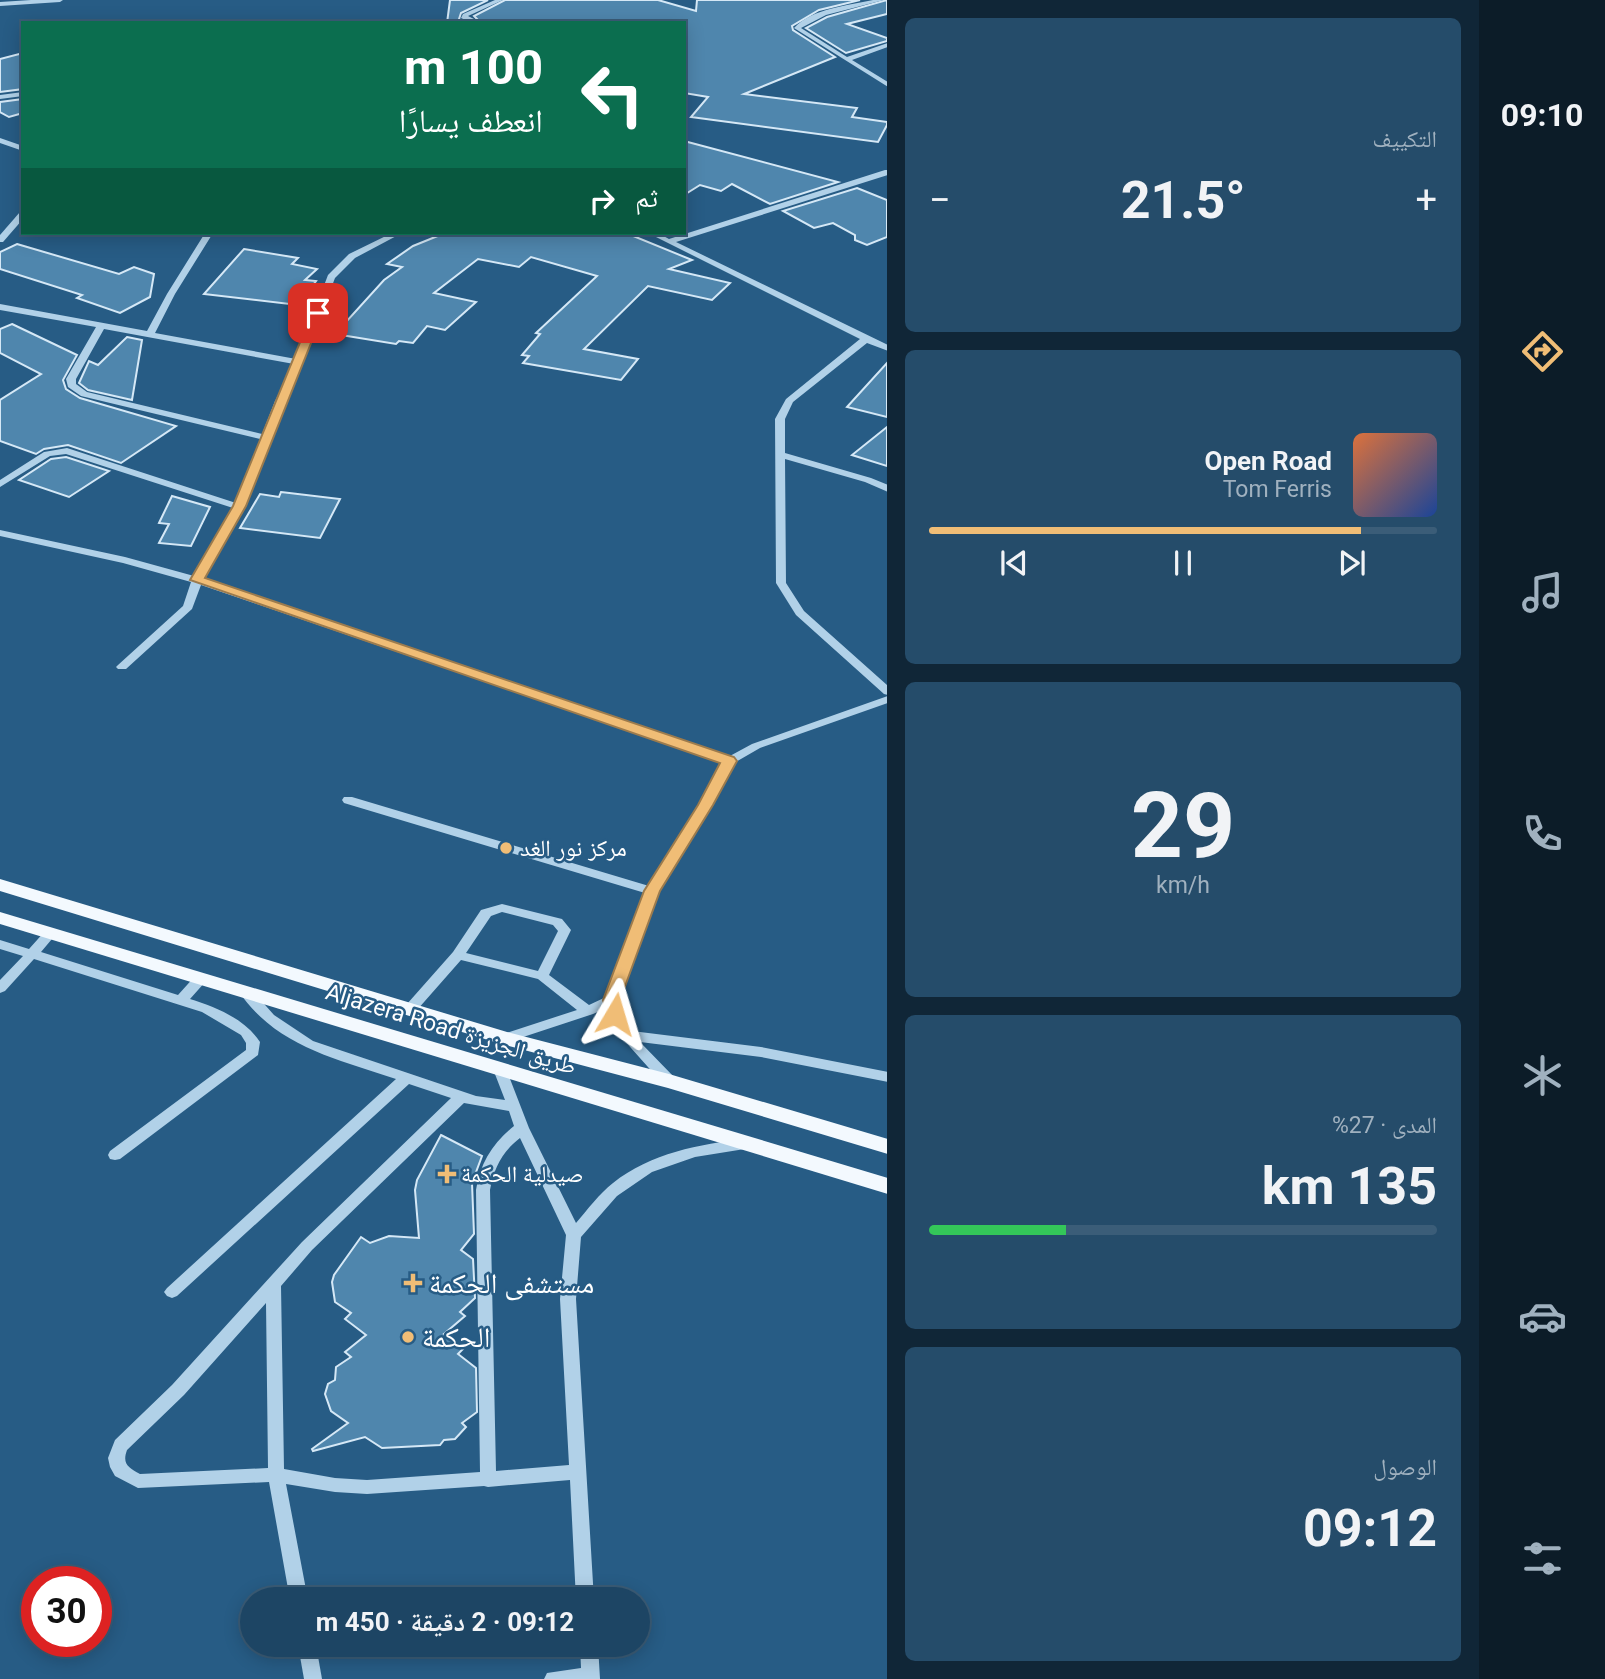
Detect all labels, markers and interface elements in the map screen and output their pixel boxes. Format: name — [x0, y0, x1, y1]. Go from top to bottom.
text: 100 m — [404, 39, 543, 96]
icon: left — [567, 49, 658, 140]
text: 09:10 — [1501, 96, 1583, 134]
text: انعطف يسارًا — [399, 102, 543, 140]
text: التكييف — [1372, 126, 1437, 153]
text: 21.5° — [1121, 170, 1246, 231]
text: − — [929, 178, 951, 222]
text: + — [1415, 178, 1437, 222]
icon: right — [583, 182, 621, 220]
text: ثم — [635, 183, 658, 213]
pin — [288, 283, 348, 343]
icon: arrive — [299, 294, 337, 332]
icon: directions — [1518, 327, 1567, 376]
text: Open Road — [1204, 446, 1332, 476]
text: Tom Ferris — [1223, 476, 1332, 503]
icon: previous — [995, 544, 1033, 582]
icon: pause — [1164, 544, 1202, 582]
icon: next — [1333, 544, 1371, 582]
icon: music — [1518, 568, 1567, 617]
text: 29 — [1131, 773, 1235, 879]
icon: phone — [1518, 809, 1567, 858]
place label: مركز نور الغد — [520, 835, 627, 862]
marker: مركز نور الغد — [498, 840, 514, 856]
text: km/h — [1156, 872, 1210, 899]
position arrow — [578, 977, 652, 1051]
street label: Aljazera Road طريق الجزيزة — [322, 978, 579, 1080]
icon: climate — [1518, 1051, 1567, 1100]
text: المدى · 27% — [1332, 1112, 1437, 1139]
text: 135 km — [1262, 1156, 1437, 1217]
place label: صيدلية الحكمة — [461, 1161, 584, 1188]
marker: صيدلية الحكمة — [439, 1166, 455, 1182]
place label: مستشفى الحكمة — [429, 1267, 594, 1301]
marker: مستشفى الحكمة — [403, 1273, 423, 1293]
icon: car — [1518, 1292, 1567, 1341]
place label: الحكمة — [422, 1321, 490, 1354]
marker: الحكمة — [400, 1329, 416, 1345]
text: الوصول — [1373, 1454, 1437, 1481]
text: 09:12 — [1303, 1498, 1437, 1559]
icon: filters — [1518, 1534, 1567, 1583]
speed limit sign: 30 — [21, 1566, 112, 1657]
text: 09:12 · 2 دقيقة · 450 m — [316, 1607, 574, 1637]

